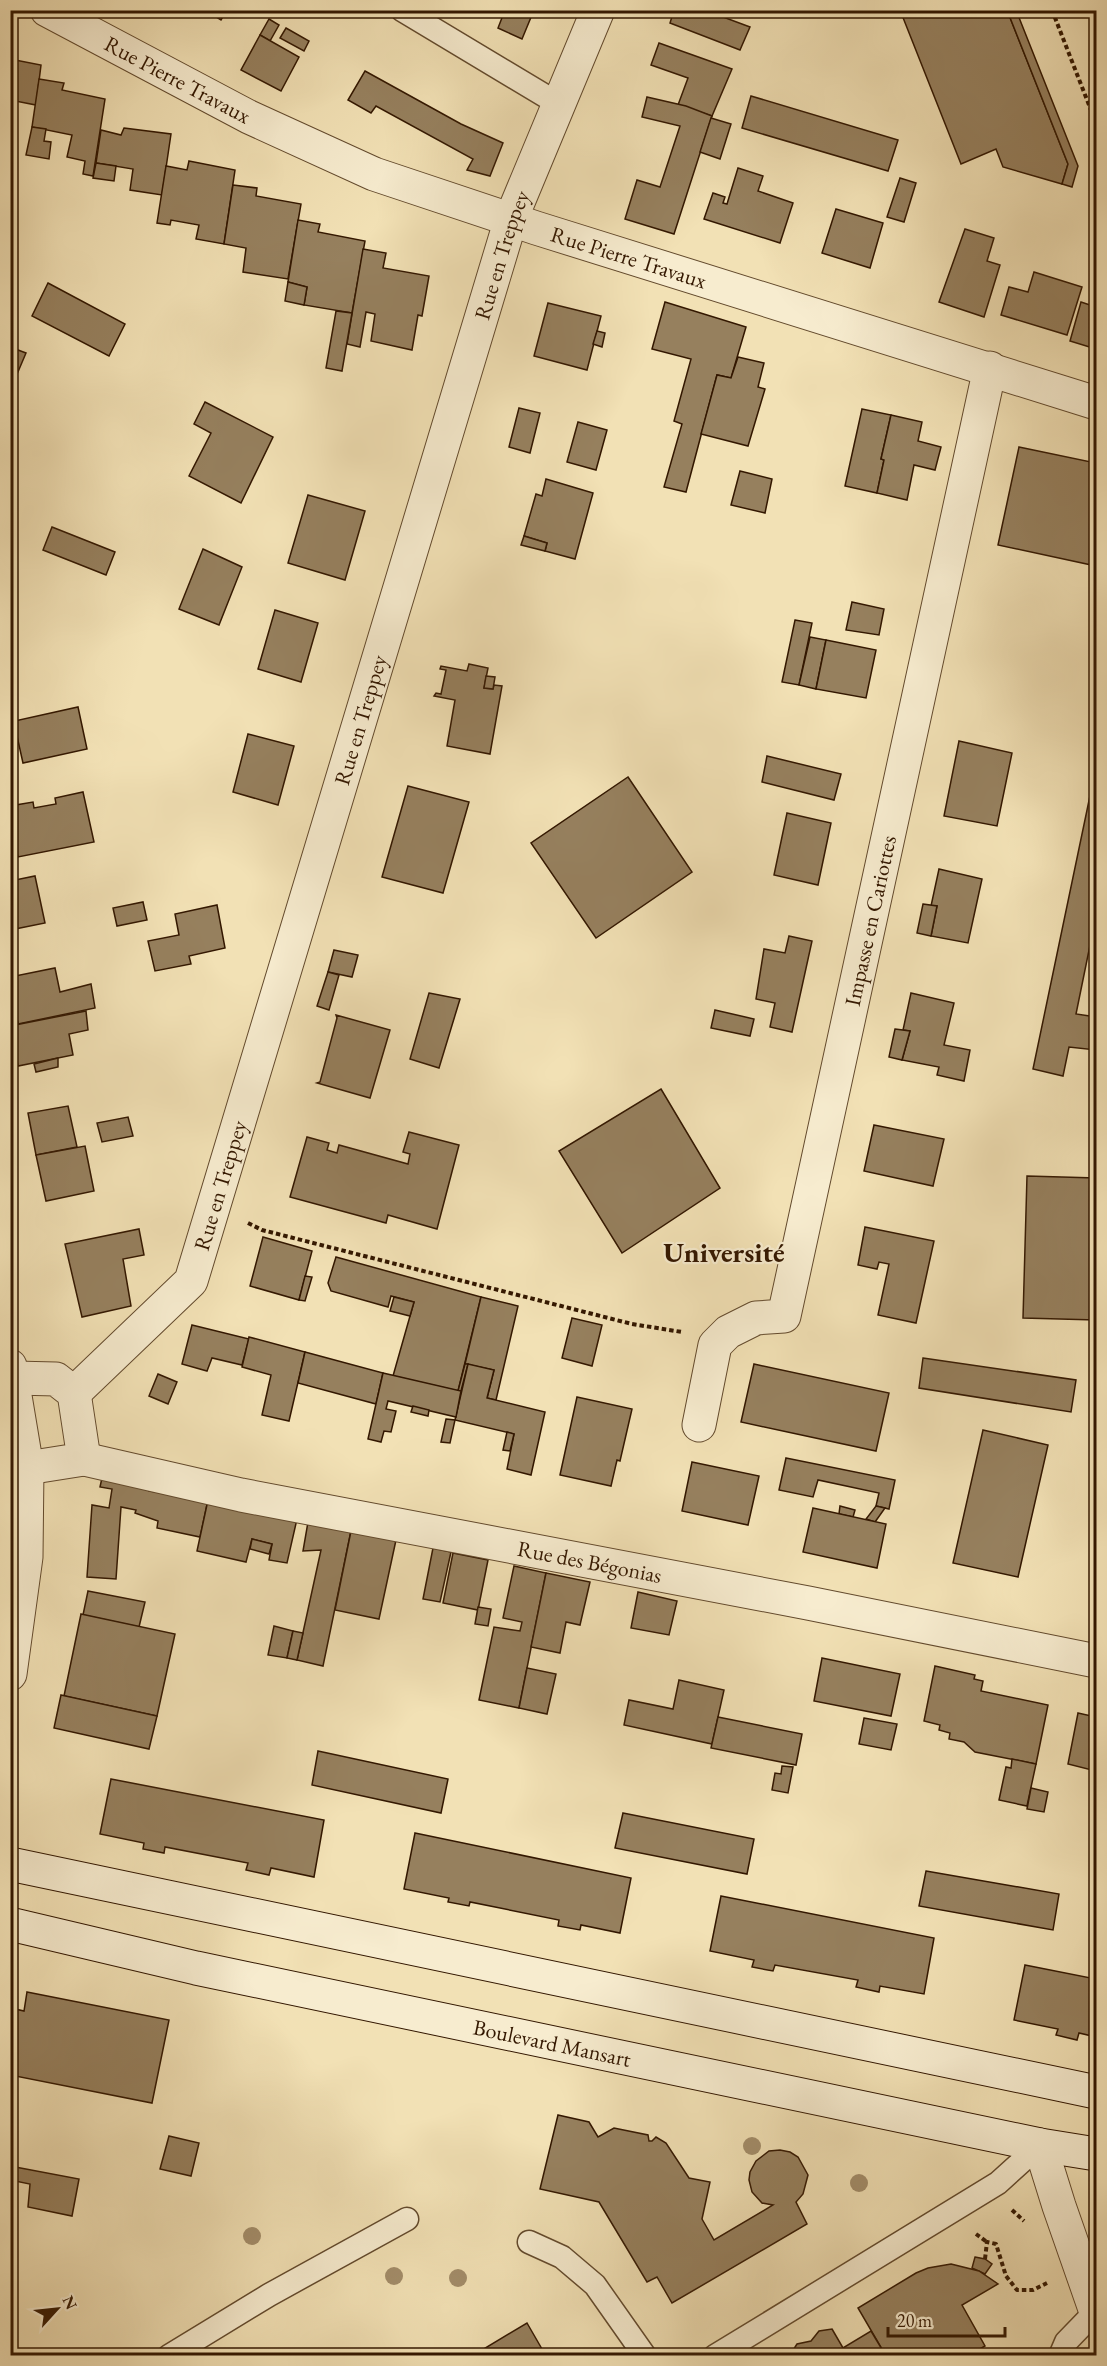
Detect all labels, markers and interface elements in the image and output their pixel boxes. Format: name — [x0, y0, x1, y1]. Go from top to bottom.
street label: Rue Pierre Travaux — [99, 29, 256, 131]
street label: Rue en Treppey — [467, 185, 537, 323]
street label: Rue Pierre Travaux — [547, 220, 711, 296]
street label: Rue en Treppey — [327, 651, 394, 789]
street label: Impasse en Cariottes — [838, 833, 903, 1009]
street label: Rue en Treppey — [187, 1116, 254, 1254]
district label: Université — [663, 1234, 785, 1270]
street label: Rue des Bégonias — [515, 1534, 664, 1590]
street label: Boulevard Mansart — [471, 2013, 633, 2074]
north arrow — [27, 2279, 87, 2339]
text: N — [58, 2292, 82, 2313]
scale bar — [888, 2300, 1005, 2338]
text: 20 m — [897, 2309, 932, 2332]

